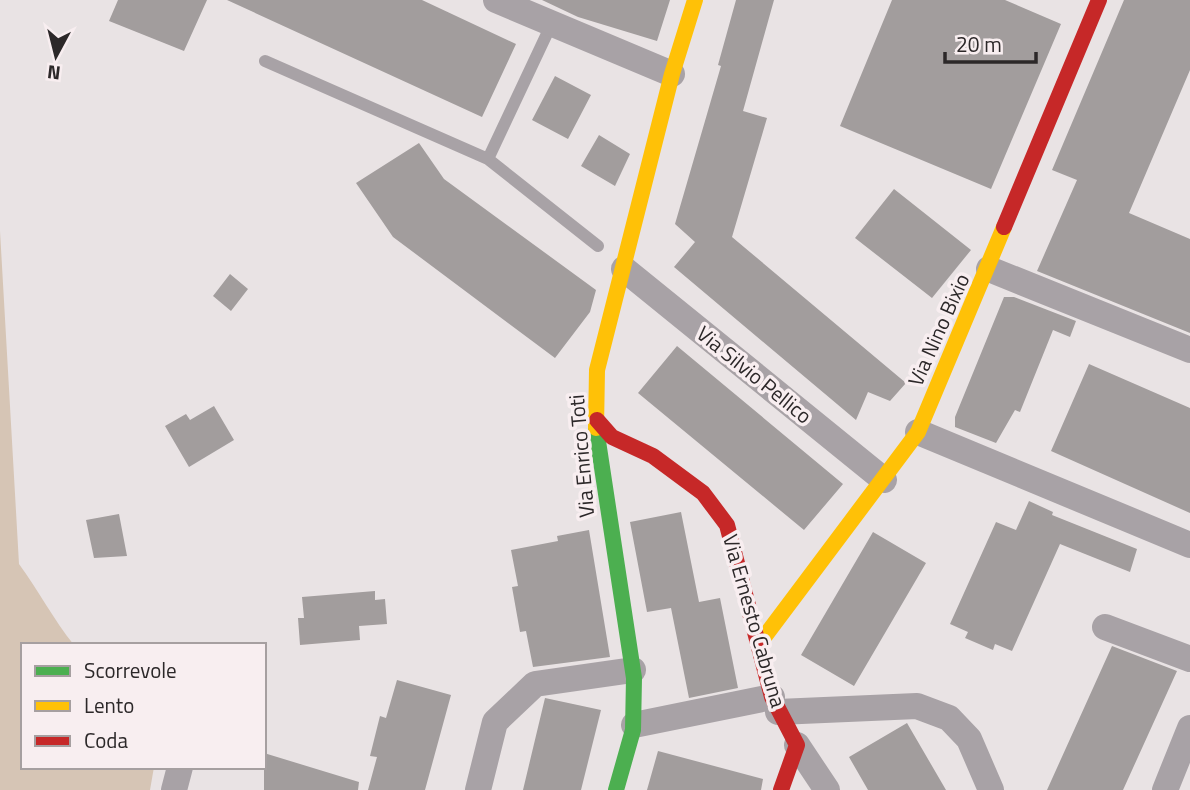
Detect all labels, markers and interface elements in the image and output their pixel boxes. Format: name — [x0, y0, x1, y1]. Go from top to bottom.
north arrow — [21, 21, 91, 91]
scale bar — [945, 21, 1036, 65]
text: 20 m — [956, 28, 1002, 60]
text: N — [46, 58, 62, 89]
street label: Via Nino Bixio — [899, 268, 977, 391]
street label: Via Silvio Pellico — [690, 318, 819, 431]
street label: Via Enrico Toti — [560, 393, 602, 519]
street label: Via Ernesto Cabruna — [715, 530, 795, 712]
legend — [21, 643, 266, 769]
text: Scorrevole — [84, 654, 177, 686]
text: Lento — [84, 689, 134, 721]
text: Coda — [84, 724, 128, 756]

